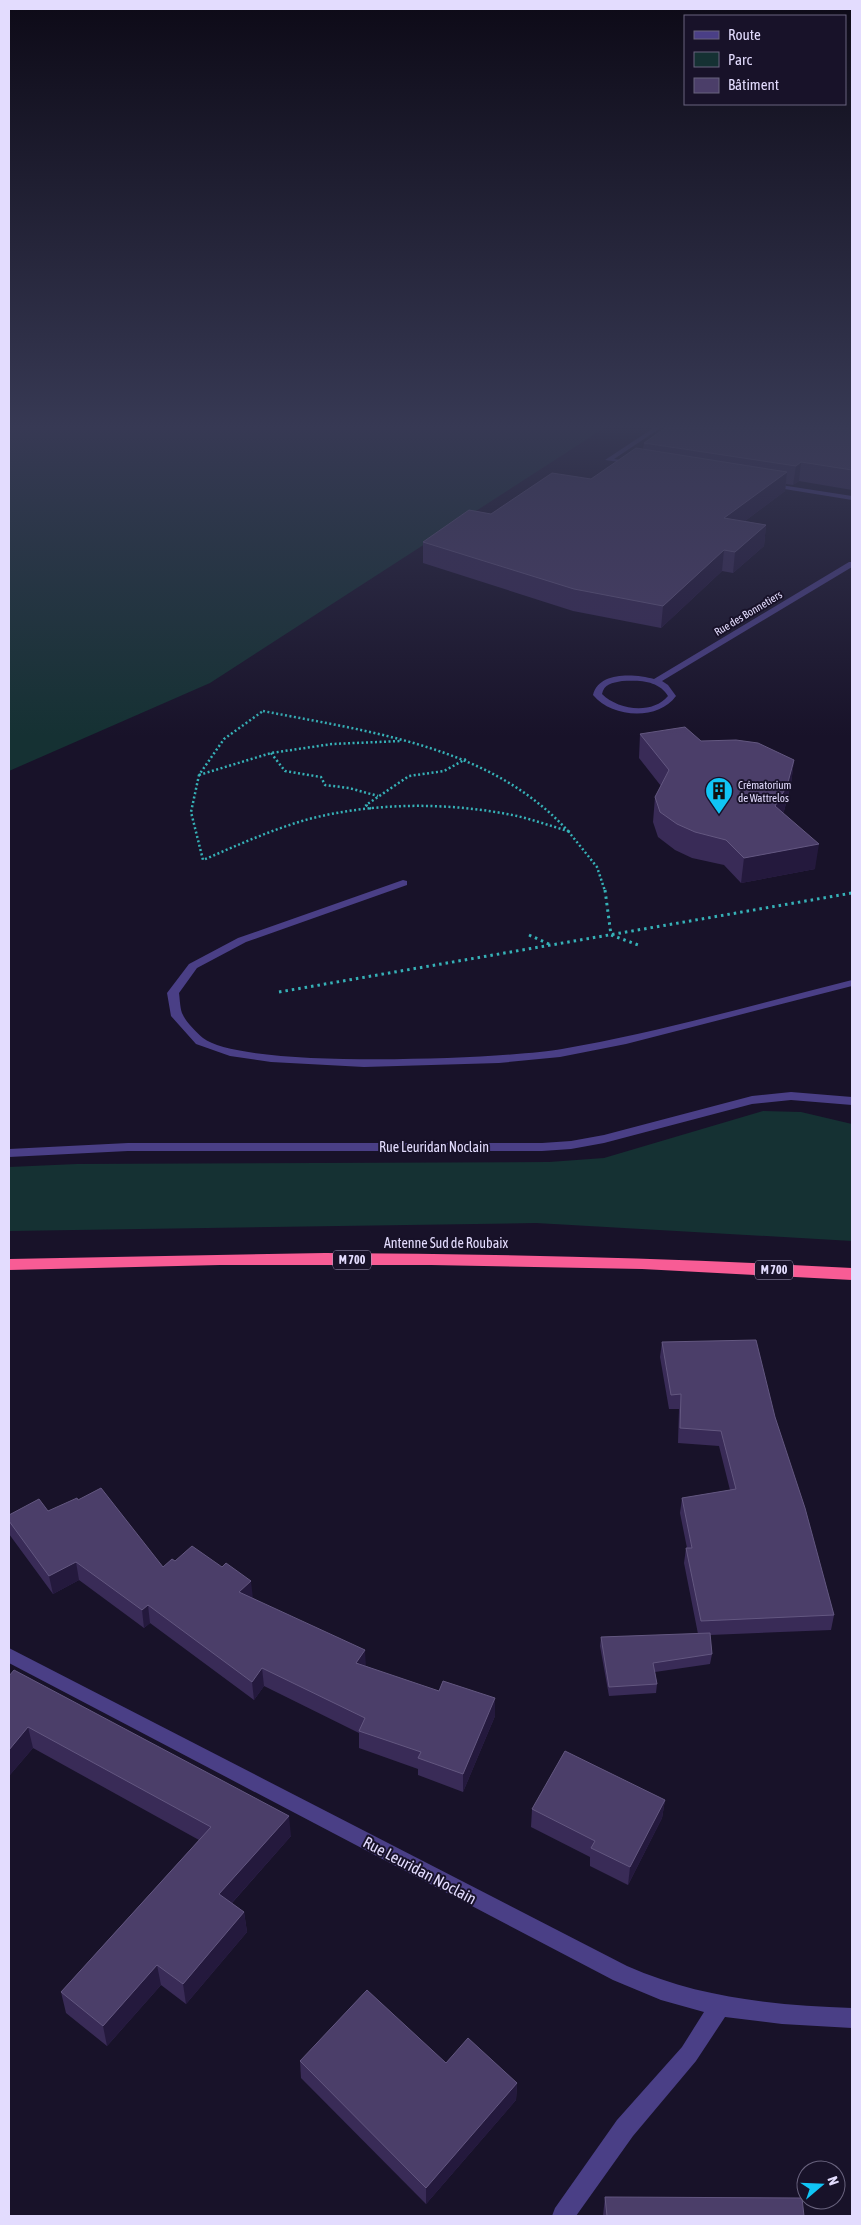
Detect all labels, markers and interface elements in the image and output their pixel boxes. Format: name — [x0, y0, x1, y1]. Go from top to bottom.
legend — [684, 15, 846, 105]
text: Route — [728, 26, 761, 43]
text: Parc — [728, 51, 752, 68]
text: Bâtiment — [728, 76, 779, 93]
street label: Rue des Bonnetiers — [712, 588, 784, 638]
building icon: Crématorium de Wattrelos — [704, 776, 734, 815]
place label: Crématorium de Wattrelos — [738, 779, 792, 804]
street label: Rue Leuridan Noclain — [379, 1139, 489, 1155]
street label: Antenne Sud de Roubaix — [384, 1235, 508, 1251]
road number: M 700 — [333, 1250, 371, 1270]
road number: M 700 — [755, 1260, 793, 1280]
street label: Rue Leuridan Noclain — [360, 1833, 480, 1907]
north arrow — [796, 2160, 846, 2210]
text: N — [824, 2174, 842, 2187]

